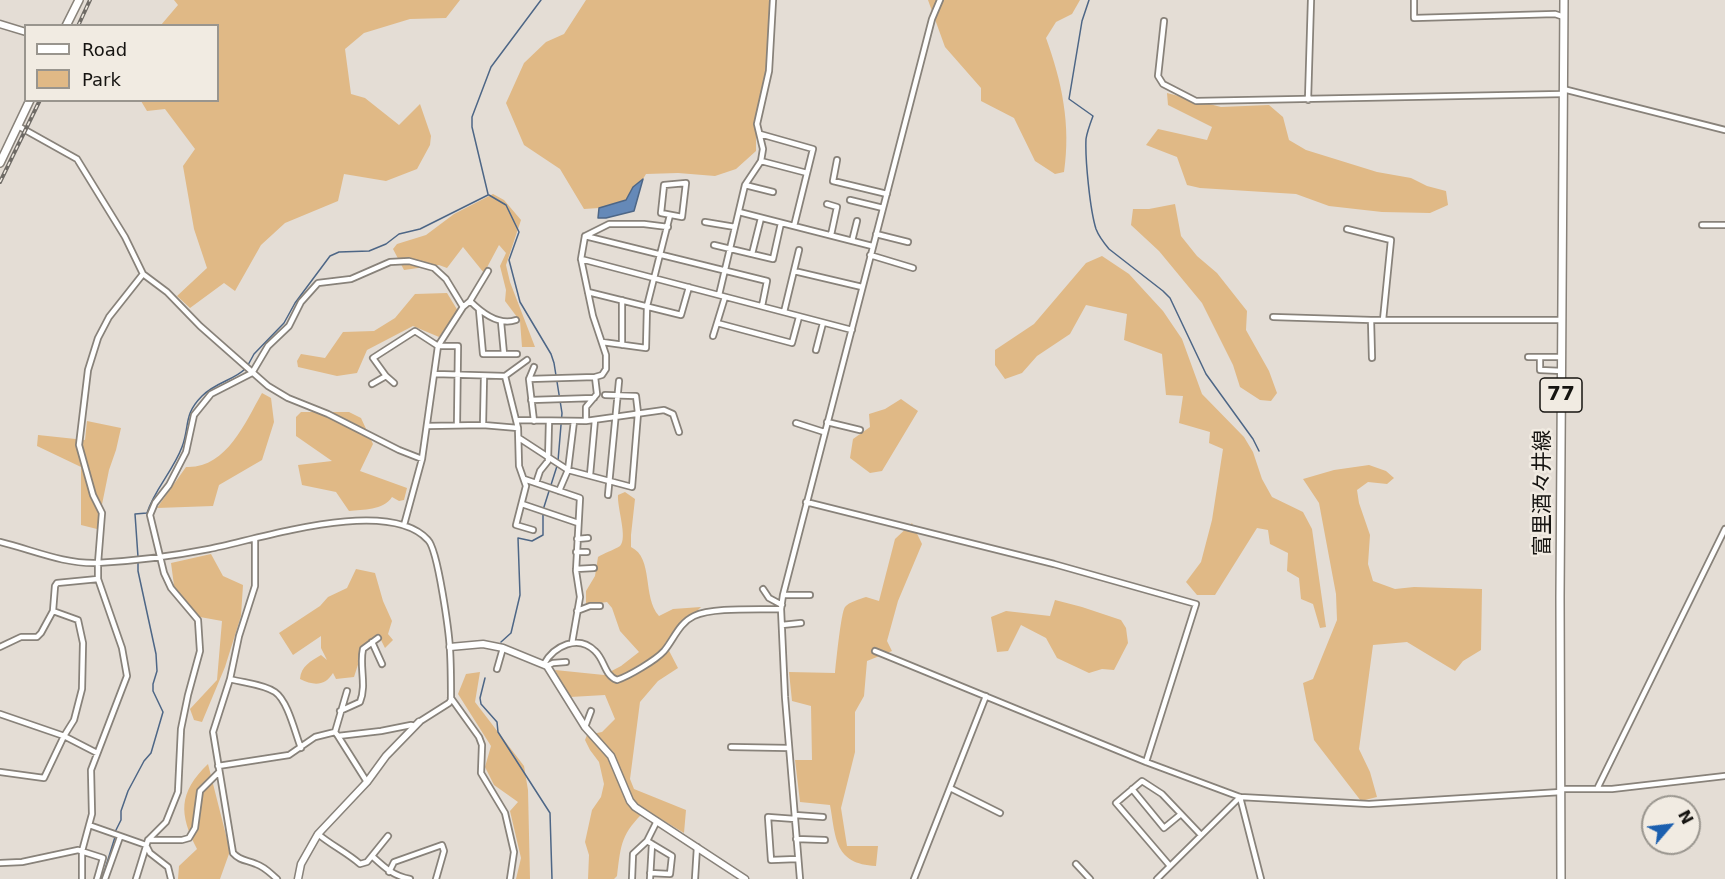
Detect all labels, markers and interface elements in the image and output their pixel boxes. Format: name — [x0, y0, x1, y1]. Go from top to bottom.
legend — [24, 24, 219, 102]
text: Road — [82, 39, 127, 60]
text: Park — [82, 69, 121, 90]
road number: 77 — [1540, 378, 1582, 412]
street label: 富里酒々井線 — [1531, 430, 1557, 556]
north arrow — [1641, 795, 1701, 855]
text: N — [1674, 807, 1697, 828]

